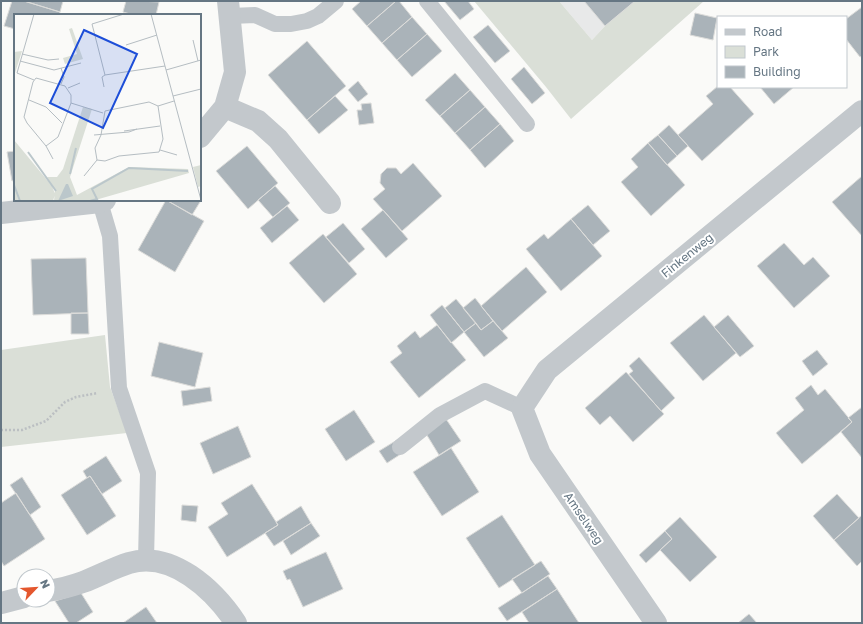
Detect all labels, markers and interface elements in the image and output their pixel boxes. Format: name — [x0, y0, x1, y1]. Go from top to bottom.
inset map — [14, 14, 201, 201]
legend — [717, 16, 847, 88]
text: Road — [753, 24, 782, 39]
text: Park — [753, 44, 779, 59]
text: Building — [753, 64, 801, 79]
street label: Finkenweg — [658, 230, 716, 280]
street label: Amselweg — [561, 489, 607, 547]
north arrow — [16, 568, 56, 608]
text: N — [38, 577, 53, 590]

